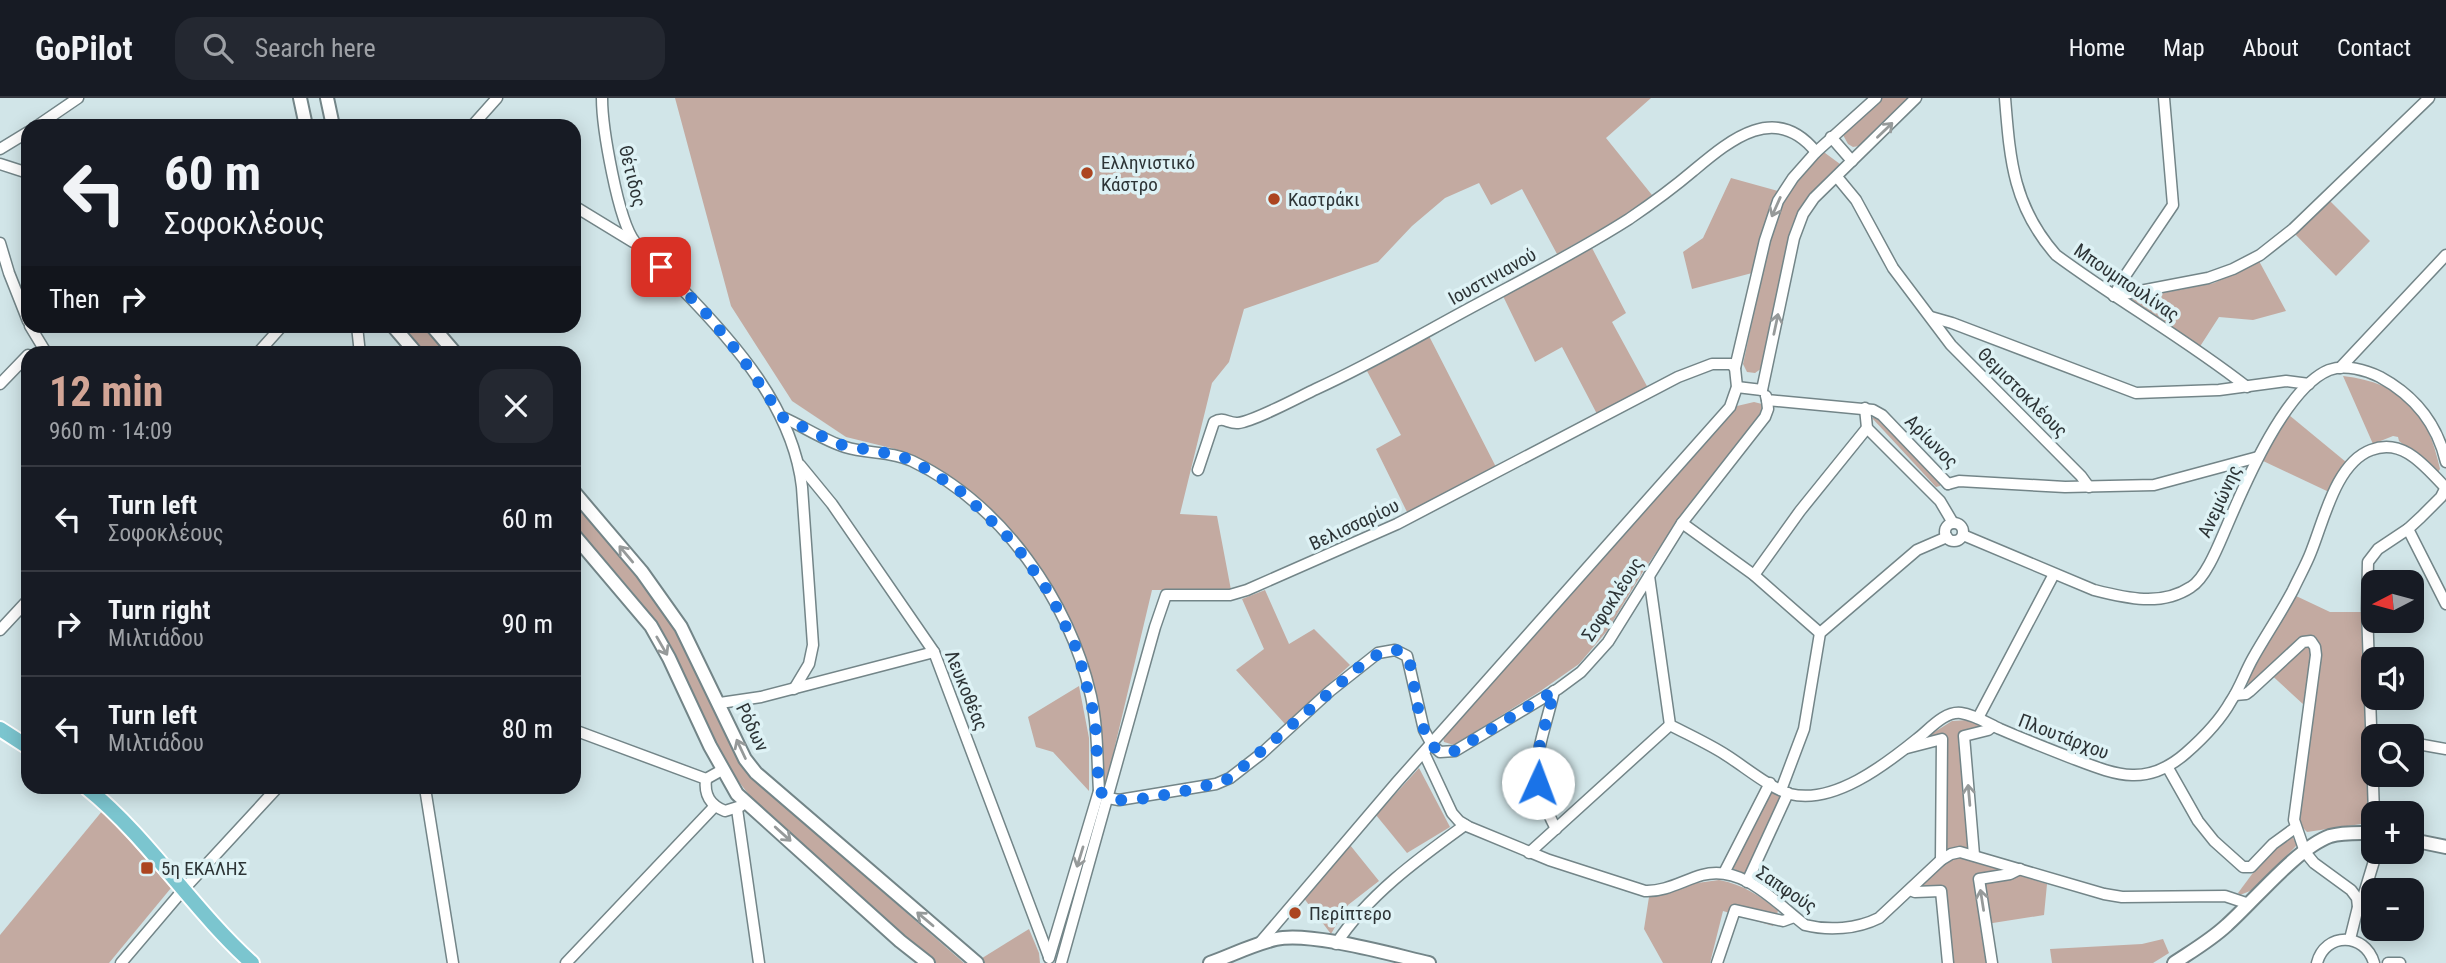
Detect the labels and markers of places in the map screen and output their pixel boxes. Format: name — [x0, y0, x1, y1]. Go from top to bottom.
place label: Ελληνιστικό Κάστρο — [1101, 151, 1195, 196]
marker: Ελληνιστικό Κάστρο — [1079, 165, 1095, 181]
place label: Καστράκι — [1288, 188, 1360, 211]
marker: Καστράκι — [1266, 191, 1282, 207]
pin — [631, 237, 691, 297]
place label: 5η ΕΚΑΛΗΣ — [161, 857, 247, 880]
marker: 5η ΕΚΑΛΗΣ — [139, 860, 155, 876]
place label: Περίπτερο — [1309, 902, 1392, 925]
marker: Περίπτερο — [1287, 905, 1303, 921]

